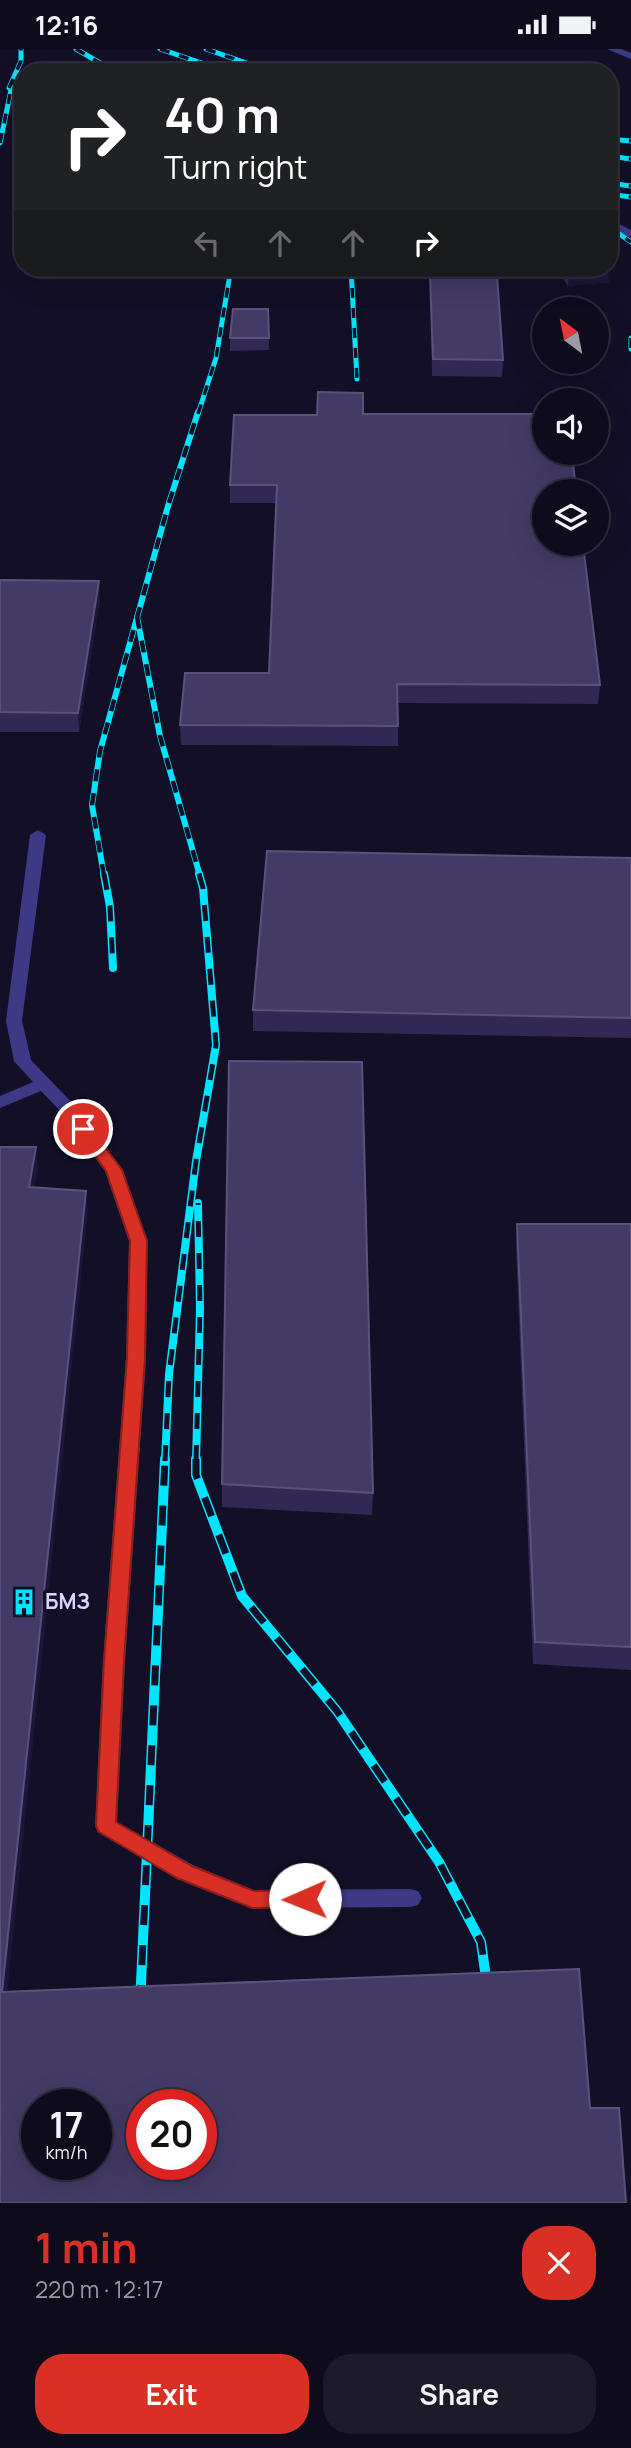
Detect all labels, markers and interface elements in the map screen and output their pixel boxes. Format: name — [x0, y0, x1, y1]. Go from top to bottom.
text: 12:16 — [35, 7, 98, 43]
text: 40 m — [164, 81, 280, 148]
icon: right — [49, 91, 140, 182]
text: Turn right — [164, 145, 307, 189]
icon: left — [188, 224, 226, 262]
icon: ahead — [261, 224, 299, 262]
icon: ahead — [334, 224, 372, 262]
icon: right — [407, 224, 445, 262]
north arrow — [532, 297, 609, 375]
map controls — [532, 297, 609, 556]
button: sound — [532, 388, 609, 465]
button: layers — [532, 479, 609, 556]
pin — [53, 1099, 113, 1159]
icon: arrive — [64, 1110, 102, 1148]
building icon: БМЗ — [9, 1587, 39, 1617]
place label: БМЗ — [45, 1587, 90, 1615]
position arrow — [268, 1862, 342, 1936]
speed limit sign: 20 — [126, 2089, 217, 2180]
text: 17 — [49, 2101, 84, 2149]
text: km/h — [46, 2140, 87, 2164]
text: 1 min — [35, 2218, 138, 2276]
button: close — [522, 2226, 596, 2300]
text: 220 m · 12:17 — [35, 2273, 163, 2305]
button: Exit — [35, 2354, 309, 2434]
button: Share — [323, 2354, 596, 2434]

